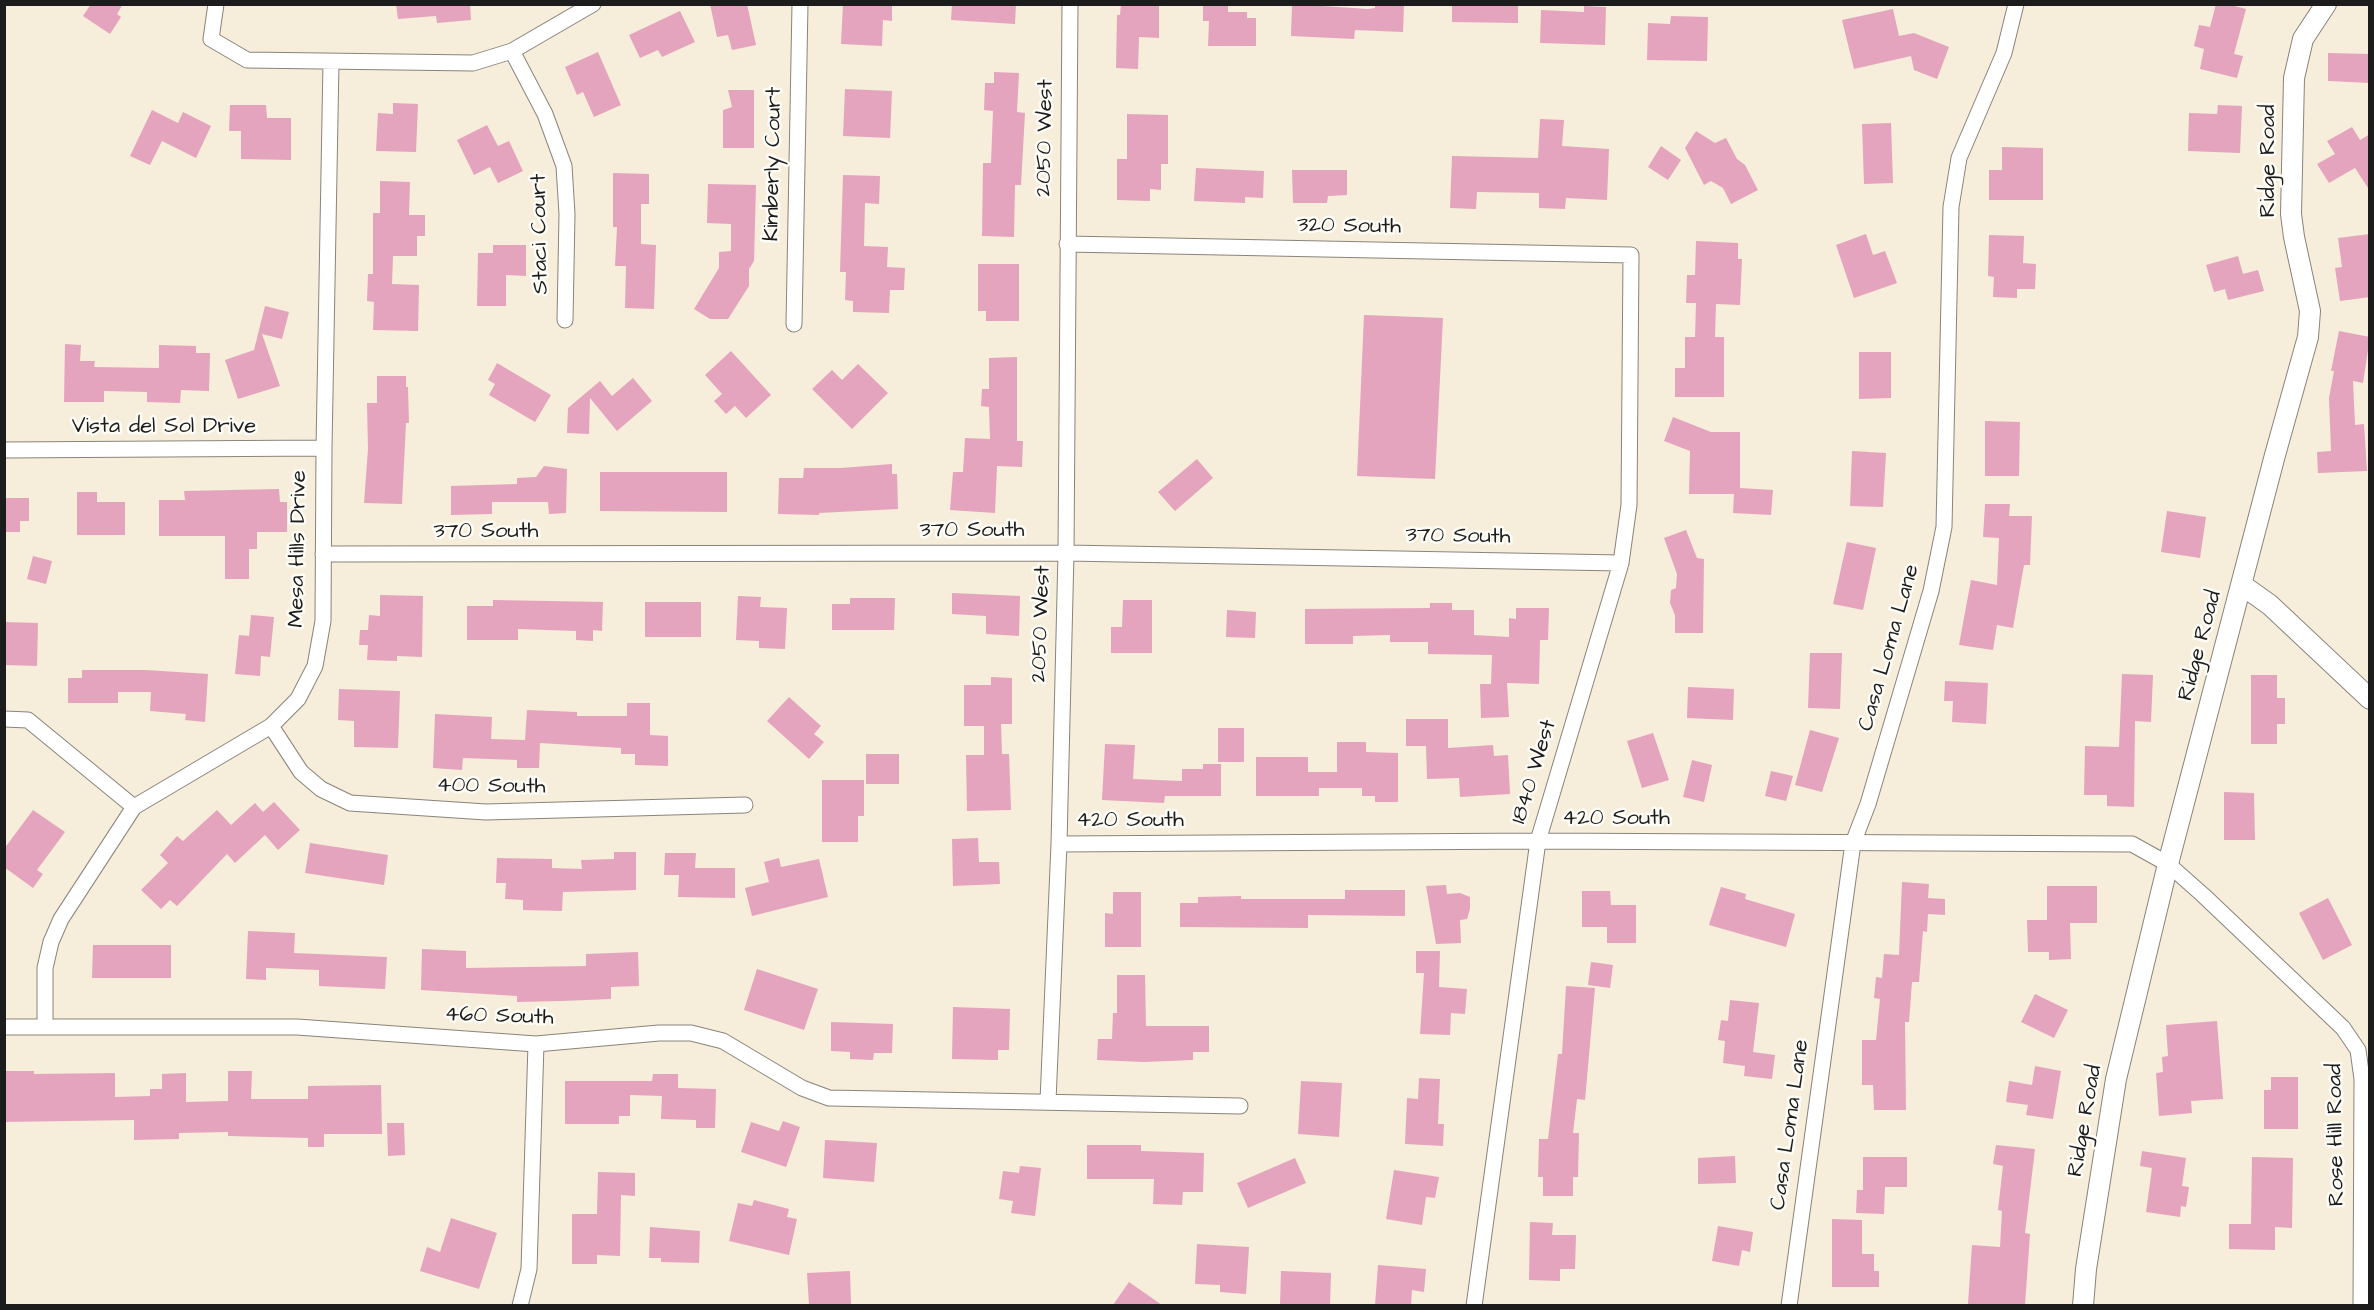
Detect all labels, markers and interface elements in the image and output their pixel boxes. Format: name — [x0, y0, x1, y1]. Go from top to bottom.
street label: 2050 West — [1032, 79, 1060, 197]
street label: Kimberly Court — [759, 86, 789, 242]
street label: Ridge Road — [2256, 105, 2282, 217]
street label: Staci Court — [527, 174, 555, 294]
street label: 320 South — [1297, 213, 1401, 241]
street label: Vista del Sol Drive — [72, 414, 256, 440]
street label: Mesa Hills Drive — [284, 470, 314, 628]
street label: 370 South — [920, 518, 1024, 544]
street label: 370 South — [434, 519, 538, 545]
street label: 370 South — [1405, 523, 1511, 551]
street label: Casa Loma Lane — [1854, 562, 1926, 734]
street label: 2050 West — [1027, 565, 1057, 683]
street label: Ridge Road — [2174, 588, 2228, 704]
street label: 1840 West — [1507, 717, 1563, 827]
street label: 400 South — [436, 773, 546, 801]
street label: 420 South — [1562, 806, 1670, 832]
street label: 420 South — [1076, 808, 1184, 834]
street label: 460 South — [444, 1002, 554, 1032]
street label: Casa Loma Lane — [1766, 1038, 1816, 1212]
street label: Ridge Road — [2063, 1063, 2109, 1179]
street label: Rose Hill Road — [2323, 1063, 2351, 1207]

